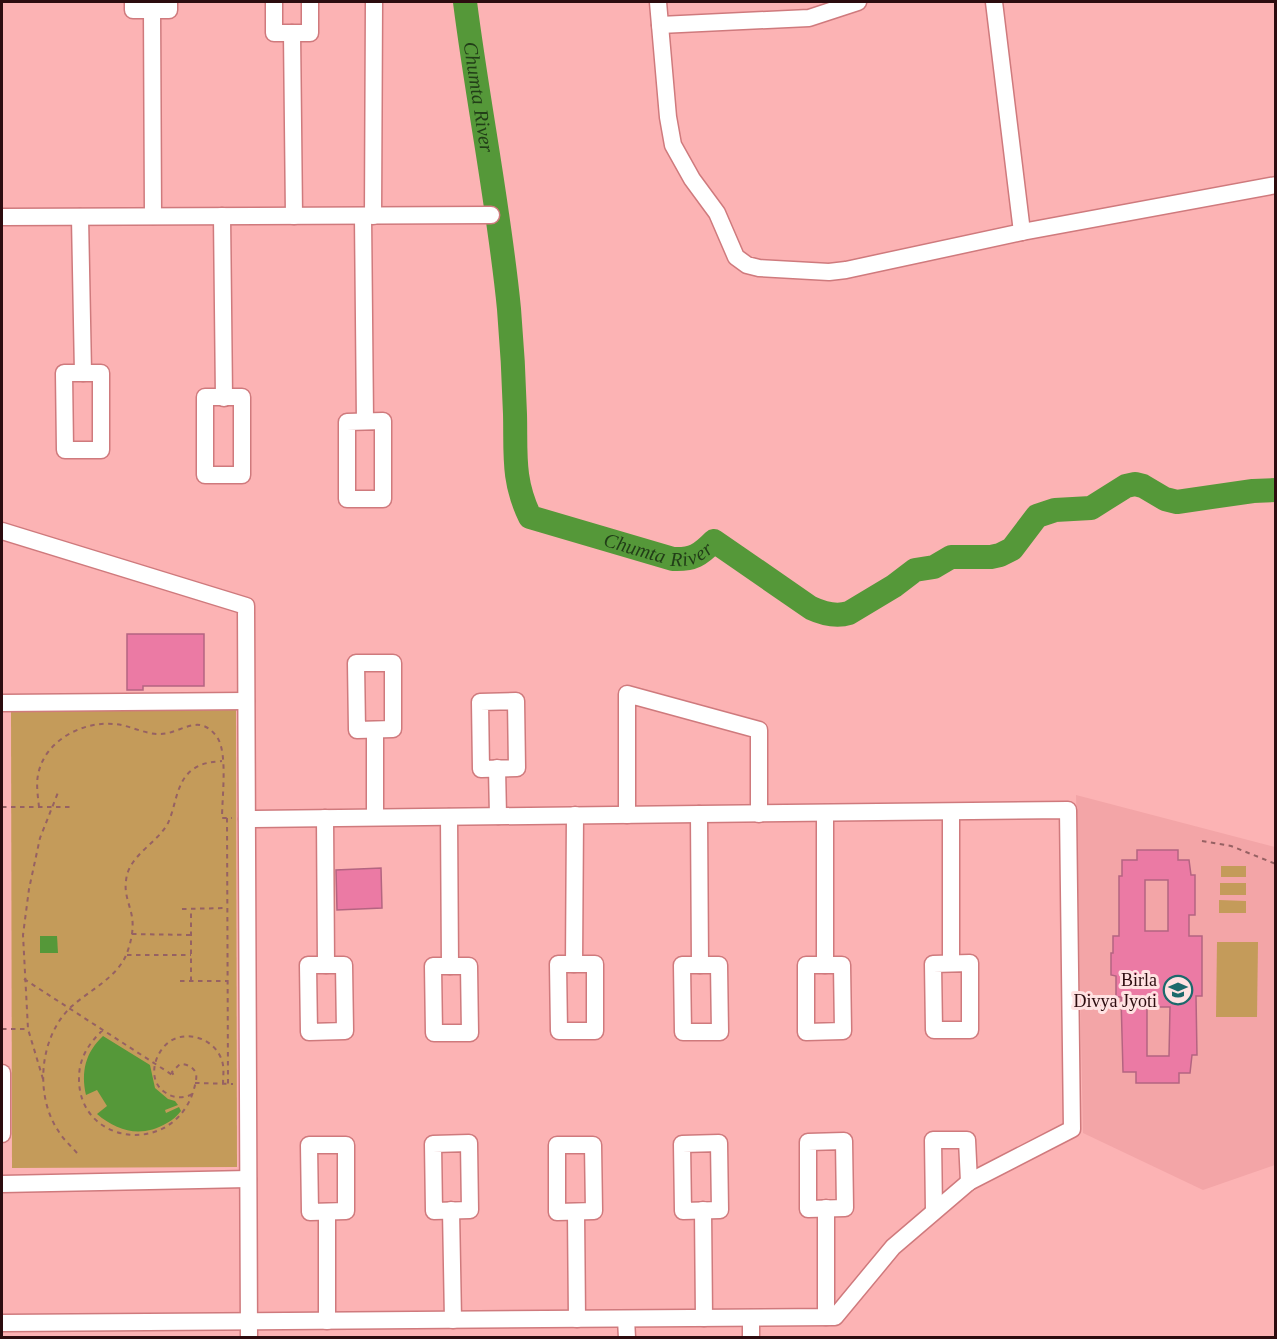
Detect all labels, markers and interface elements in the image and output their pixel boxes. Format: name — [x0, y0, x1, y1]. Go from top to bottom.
water label: Chumta River — [460, 40, 499, 154]
water label: Chumta River — [601, 528, 717, 570]
place label: Birla Divya Jyoti — [1074, 970, 1157, 1011]
school or university icon: Birla Divya Jyoti — [1162, 974, 1194, 1006]

